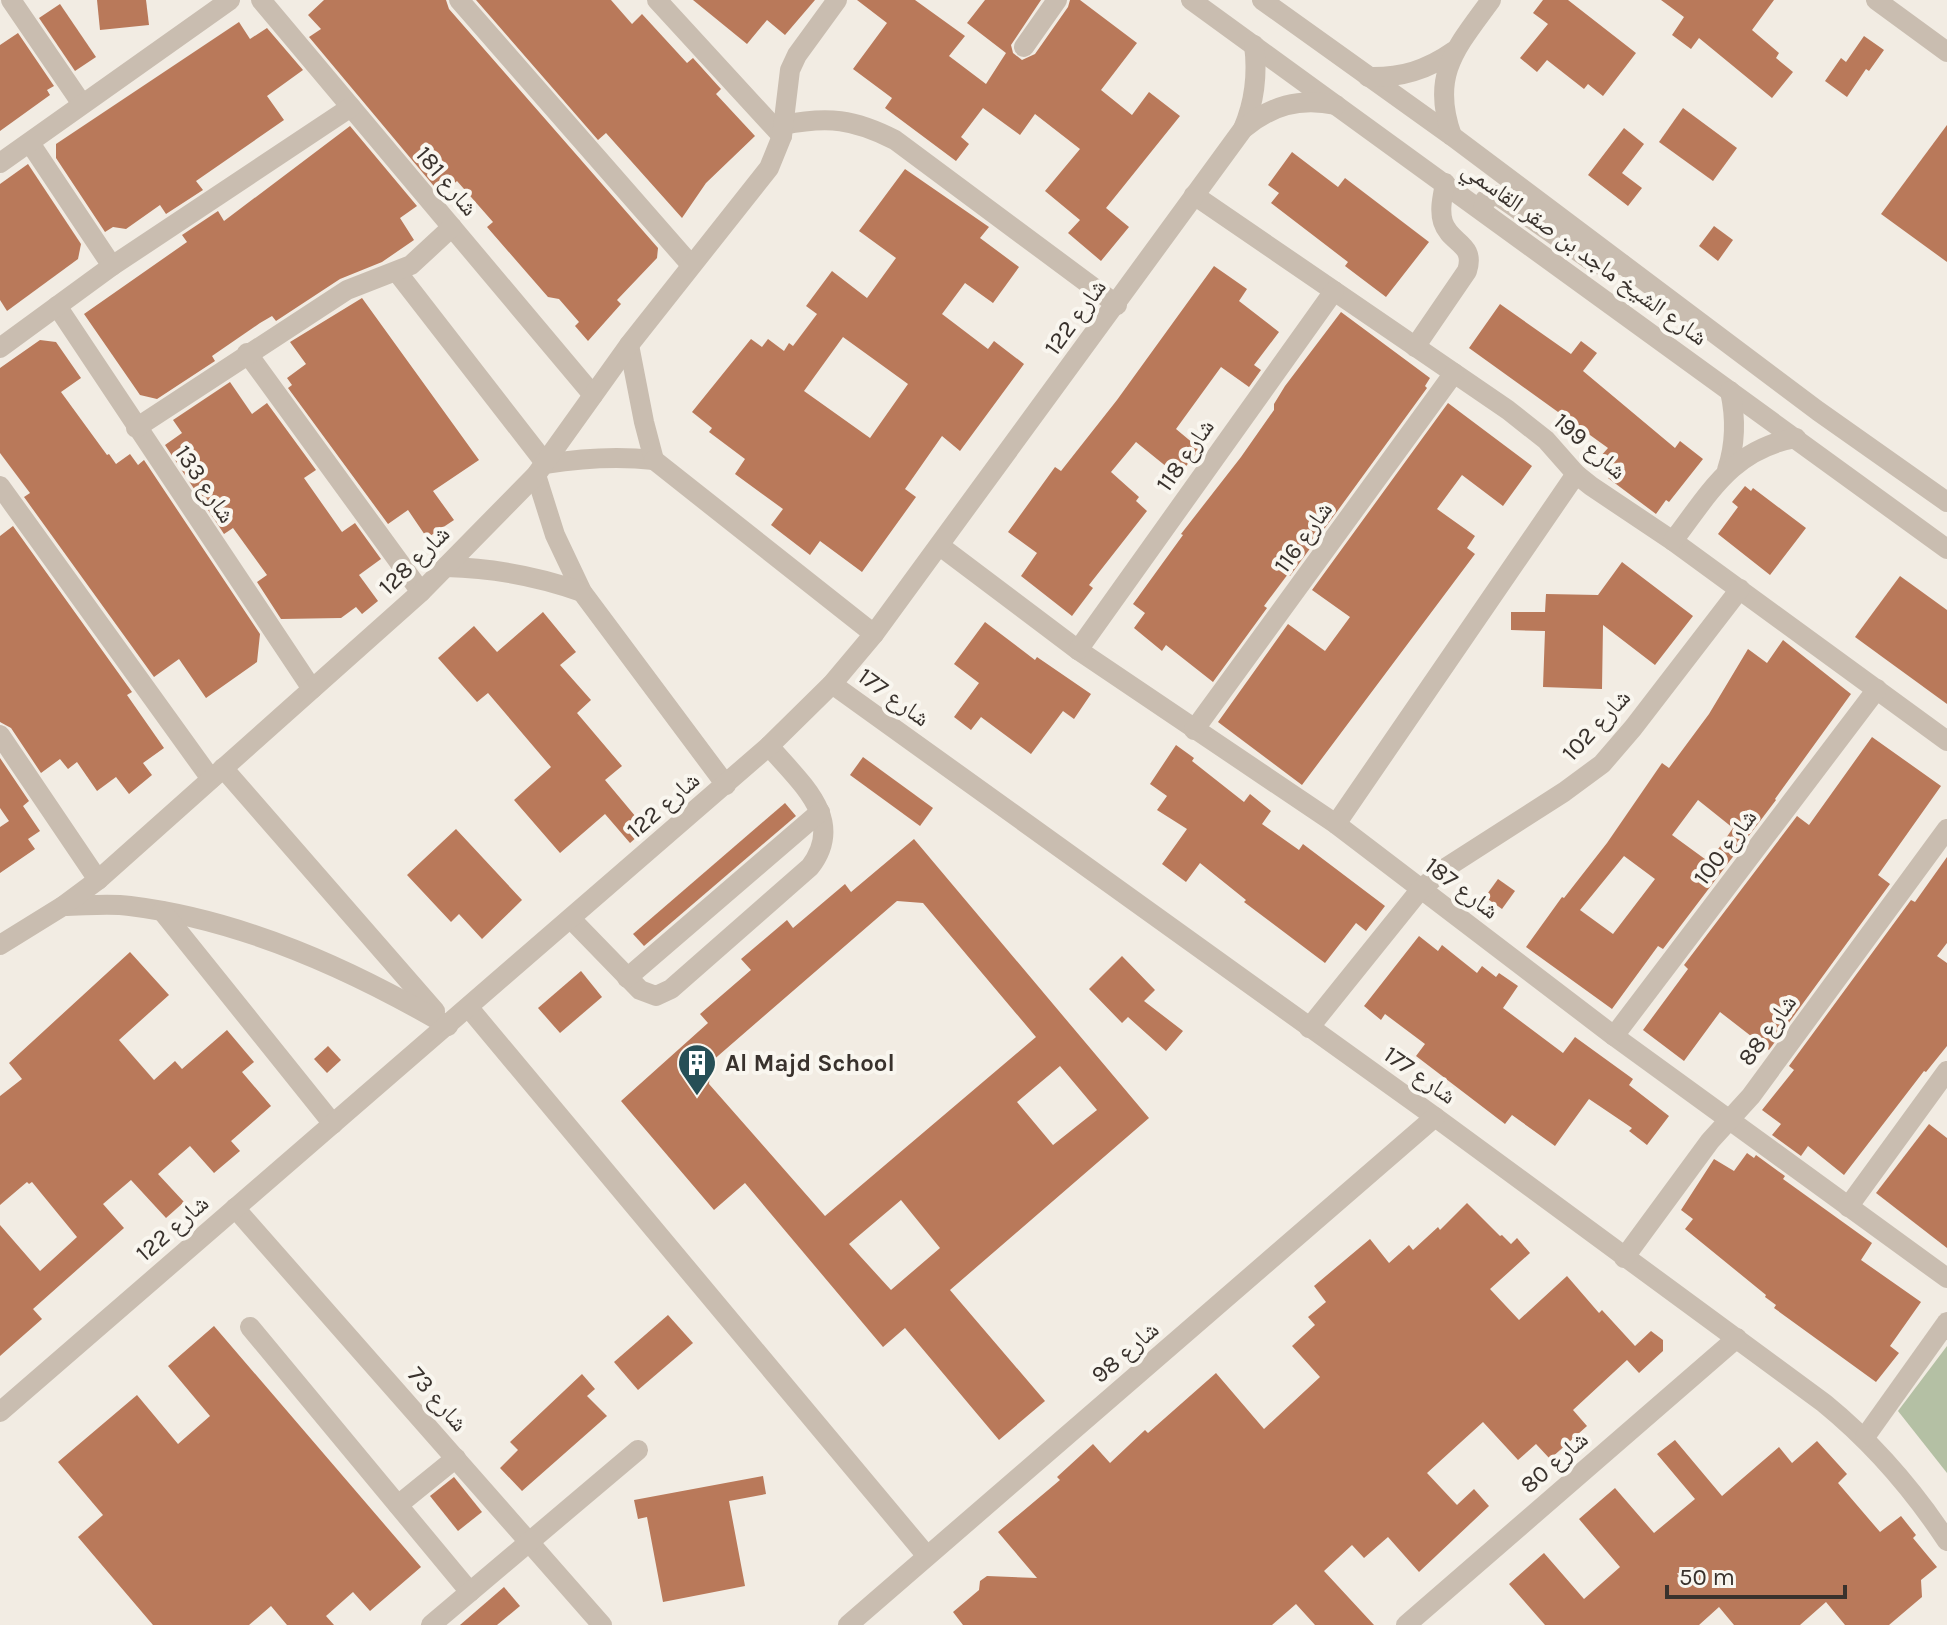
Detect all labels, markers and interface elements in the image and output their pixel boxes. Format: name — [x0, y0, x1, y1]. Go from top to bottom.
street label: شارع 181 — [409, 141, 484, 222]
street label: شارع الشيخ ماجد بن صقر القاسمي — [1454, 155, 1713, 355]
street label: شارع 122 — [1038, 274, 1113, 361]
street label: شارع 199 — [1547, 407, 1632, 486]
street label: شارع 118 — [1150, 413, 1221, 497]
street label: شارع 133 — [168, 440, 241, 529]
street label: شارع 116 — [1268, 496, 1339, 579]
street label: شارع 128 — [373, 519, 456, 601]
street label: شارع 177 — [852, 662, 935, 733]
street label: شارع 102 — [1556, 683, 1637, 767]
street label: شارع 122 — [621, 766, 706, 845]
street label: شارع 100 — [1687, 804, 1763, 891]
street label: شارع 187 — [1419, 851, 1504, 926]
street label: شارع 88 — [1732, 989, 1803, 1072]
street label: شارع 177 — [1378, 1040, 1462, 1111]
building icon: Al Majd School — [676, 1042, 718, 1097]
place label: Al Majd School — [725, 1049, 895, 1077]
street label: شارع 122 — [130, 1189, 215, 1268]
street label: شارع 98 — [1086, 1315, 1165, 1390]
street label: شارع 73 — [401, 1361, 474, 1438]
street label: شارع 80 — [1515, 1425, 1594, 1500]
scale bar — [1667, 1549, 1845, 1599]
text: 50 m — [1679, 1563, 1735, 1591]

